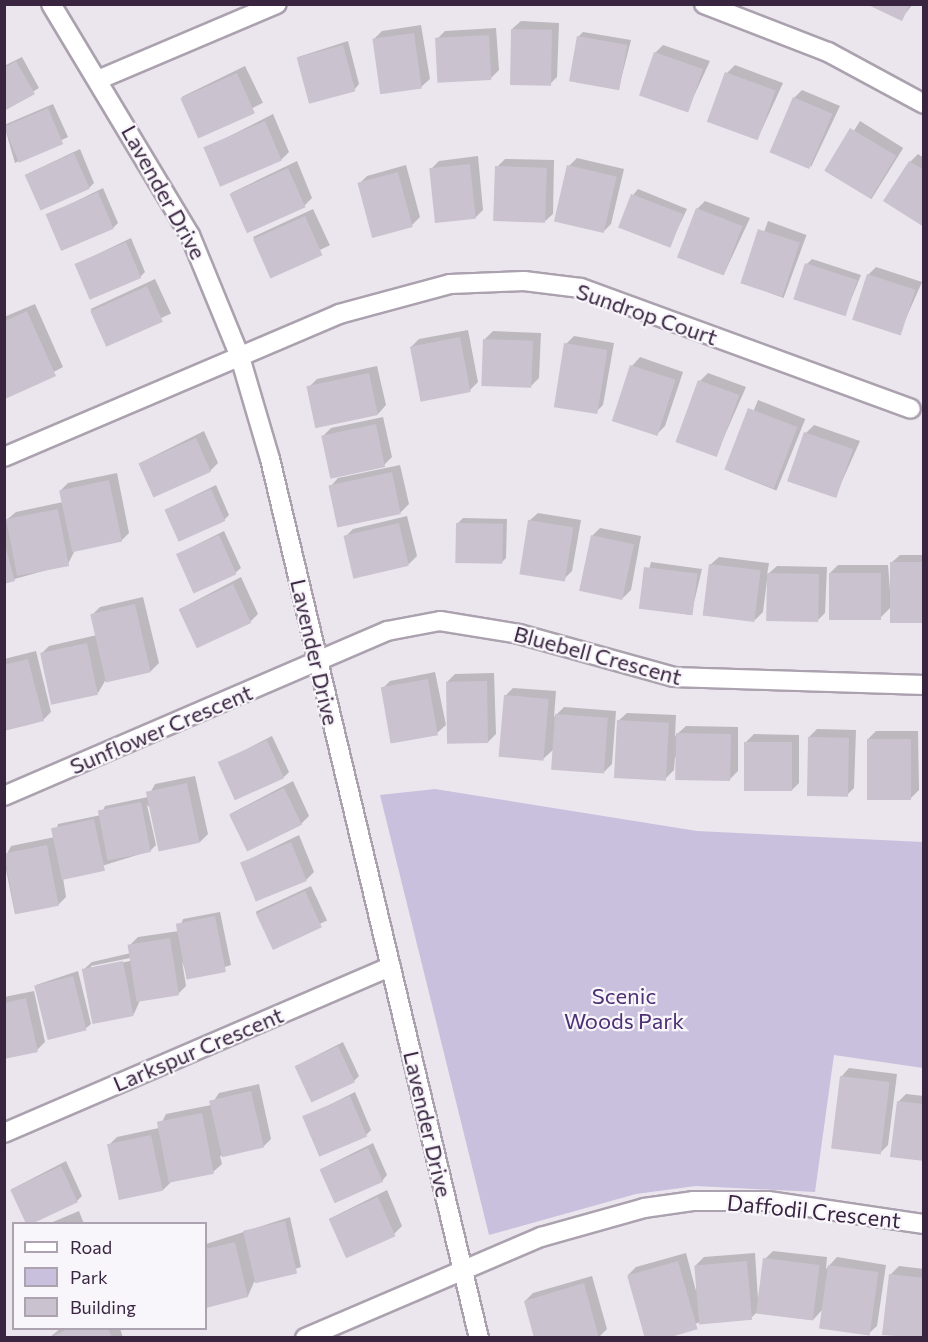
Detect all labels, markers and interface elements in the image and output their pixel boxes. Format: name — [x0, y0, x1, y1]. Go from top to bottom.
street label: Lavender Drive — [116, 120, 212, 264]
street label: Sundrop Court — [573, 277, 721, 351]
street label: Lavender Drive — [285, 576, 345, 728]
street label: Bluebell Crescent — [511, 620, 685, 690]
street label: Sunflower Crescent — [66, 679, 256, 779]
park label: Scenic Woods Park — [564, 982, 684, 1034]
street label: Larkspur Crescent — [109, 1001, 287, 1097]
street label: Lavender Drive — [398, 1048, 458, 1200]
street label: Daffodil Crescent — [726, 1189, 902, 1233]
legend — [12, 1222, 207, 1330]
text: Road — [70, 1236, 112, 1258]
text: Park — [70, 1266, 108, 1288]
text: Building — [70, 1296, 136, 1318]

